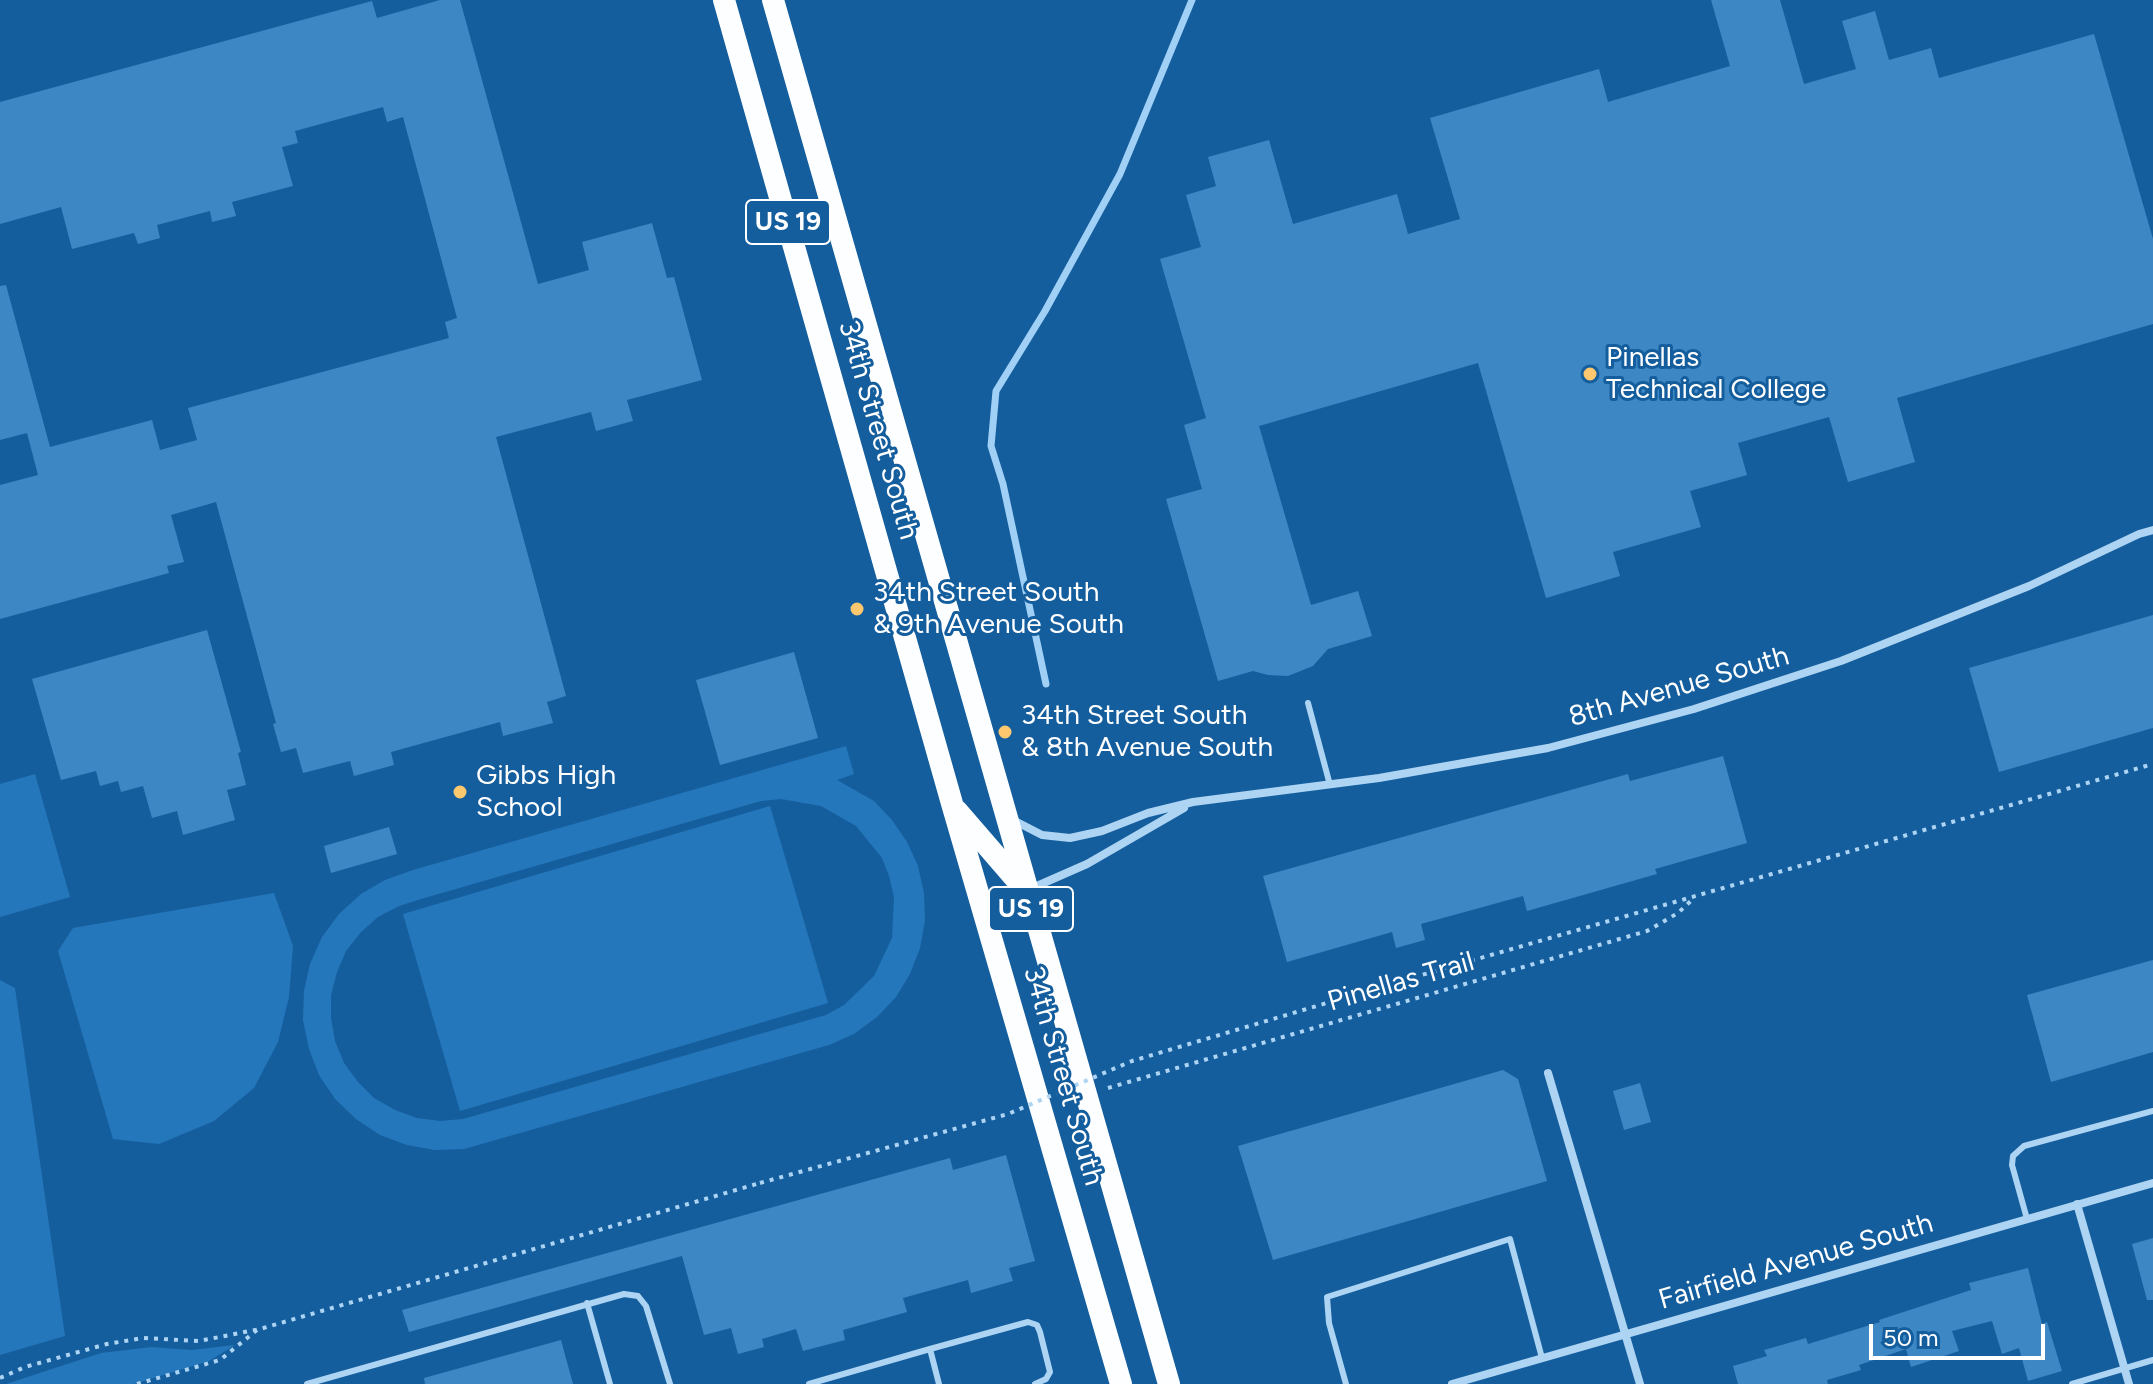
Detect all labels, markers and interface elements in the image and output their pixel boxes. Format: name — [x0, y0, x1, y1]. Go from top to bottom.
road number: US 19 — [746, 200, 830, 244]
street label: 34th Street South — [831, 317, 925, 543]
place label: Pinellas Technical College — [1606, 341, 1826, 407]
marker: Pinellas Technical College — [1581, 365, 1599, 383]
place label: 34th Street South & 9th Avenue South — [873, 576, 1124, 642]
marker: 34th Street South & 9th Avenue South — [848, 600, 866, 618]
street label: 8th Avenue South — [1565, 640, 1793, 734]
place label: 34th Street South & 8th Avenue South — [1021, 699, 1273, 765]
marker: 34th Street South & 8th Avenue South — [996, 723, 1014, 741]
place label: Gibbs High School — [476, 759, 616, 825]
marker: Gibbs High School — [451, 783, 469, 801]
road number: US 19 — [989, 887, 1073, 931]
street label: Pinellas Trail — [1324, 945, 1478, 1019]
street label: 34th Street South — [1016, 963, 1110, 1189]
street label: Fairfield Avenue South — [1655, 1207, 1937, 1317]
scale bar — [1873, 1308, 2049, 1358]
text: 50 m — [1883, 1323, 1939, 1352]

